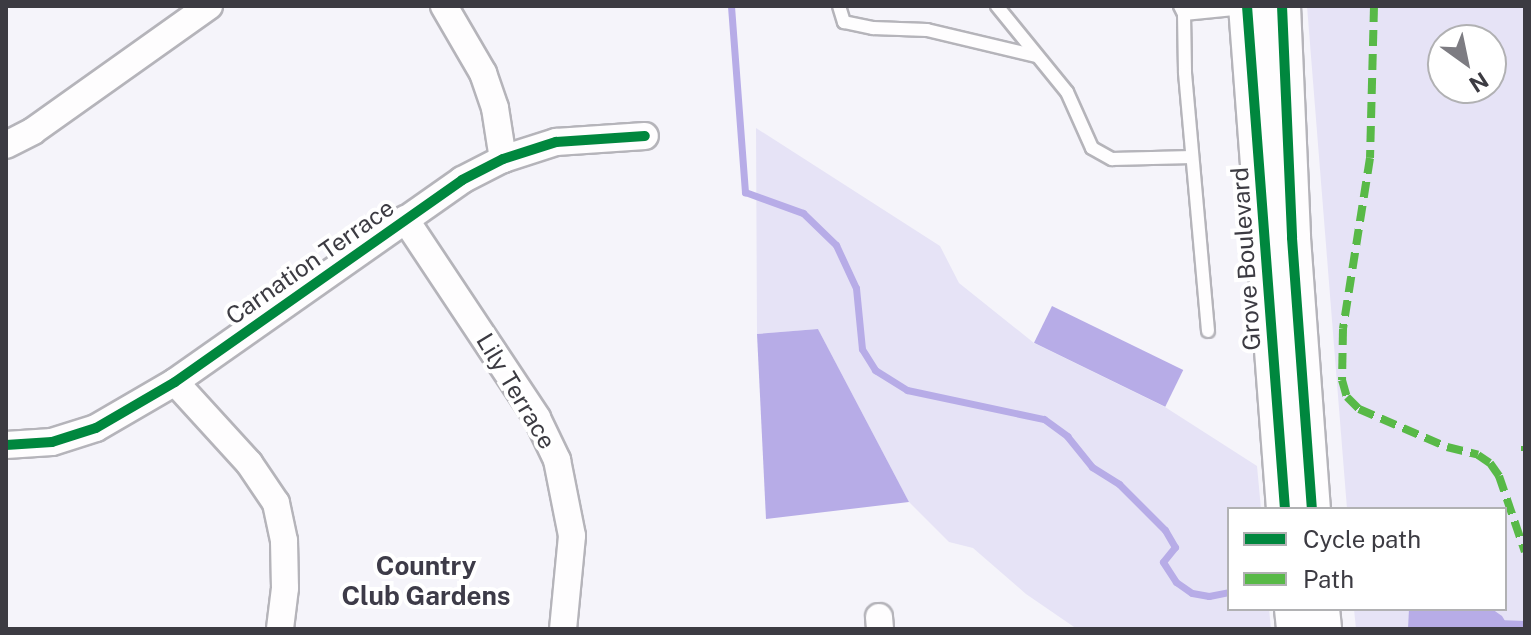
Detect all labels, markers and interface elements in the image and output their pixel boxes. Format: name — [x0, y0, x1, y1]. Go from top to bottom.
north arrow — [1427, 24, 1507, 104]
text: N — [1465, 67, 1493, 98]
street label: Grove Boulevard — [1225, 166, 1267, 352]
street label: Carnation Terrace — [220, 193, 400, 331]
street label: Lily Terrace — [470, 328, 562, 454]
legend — [1227, 507, 1507, 611]
text: Cycle path — [1303, 525, 1421, 553]
district label: Country Club Gardens — [341, 550, 511, 612]
text: Path — [1303, 565, 1354, 593]

